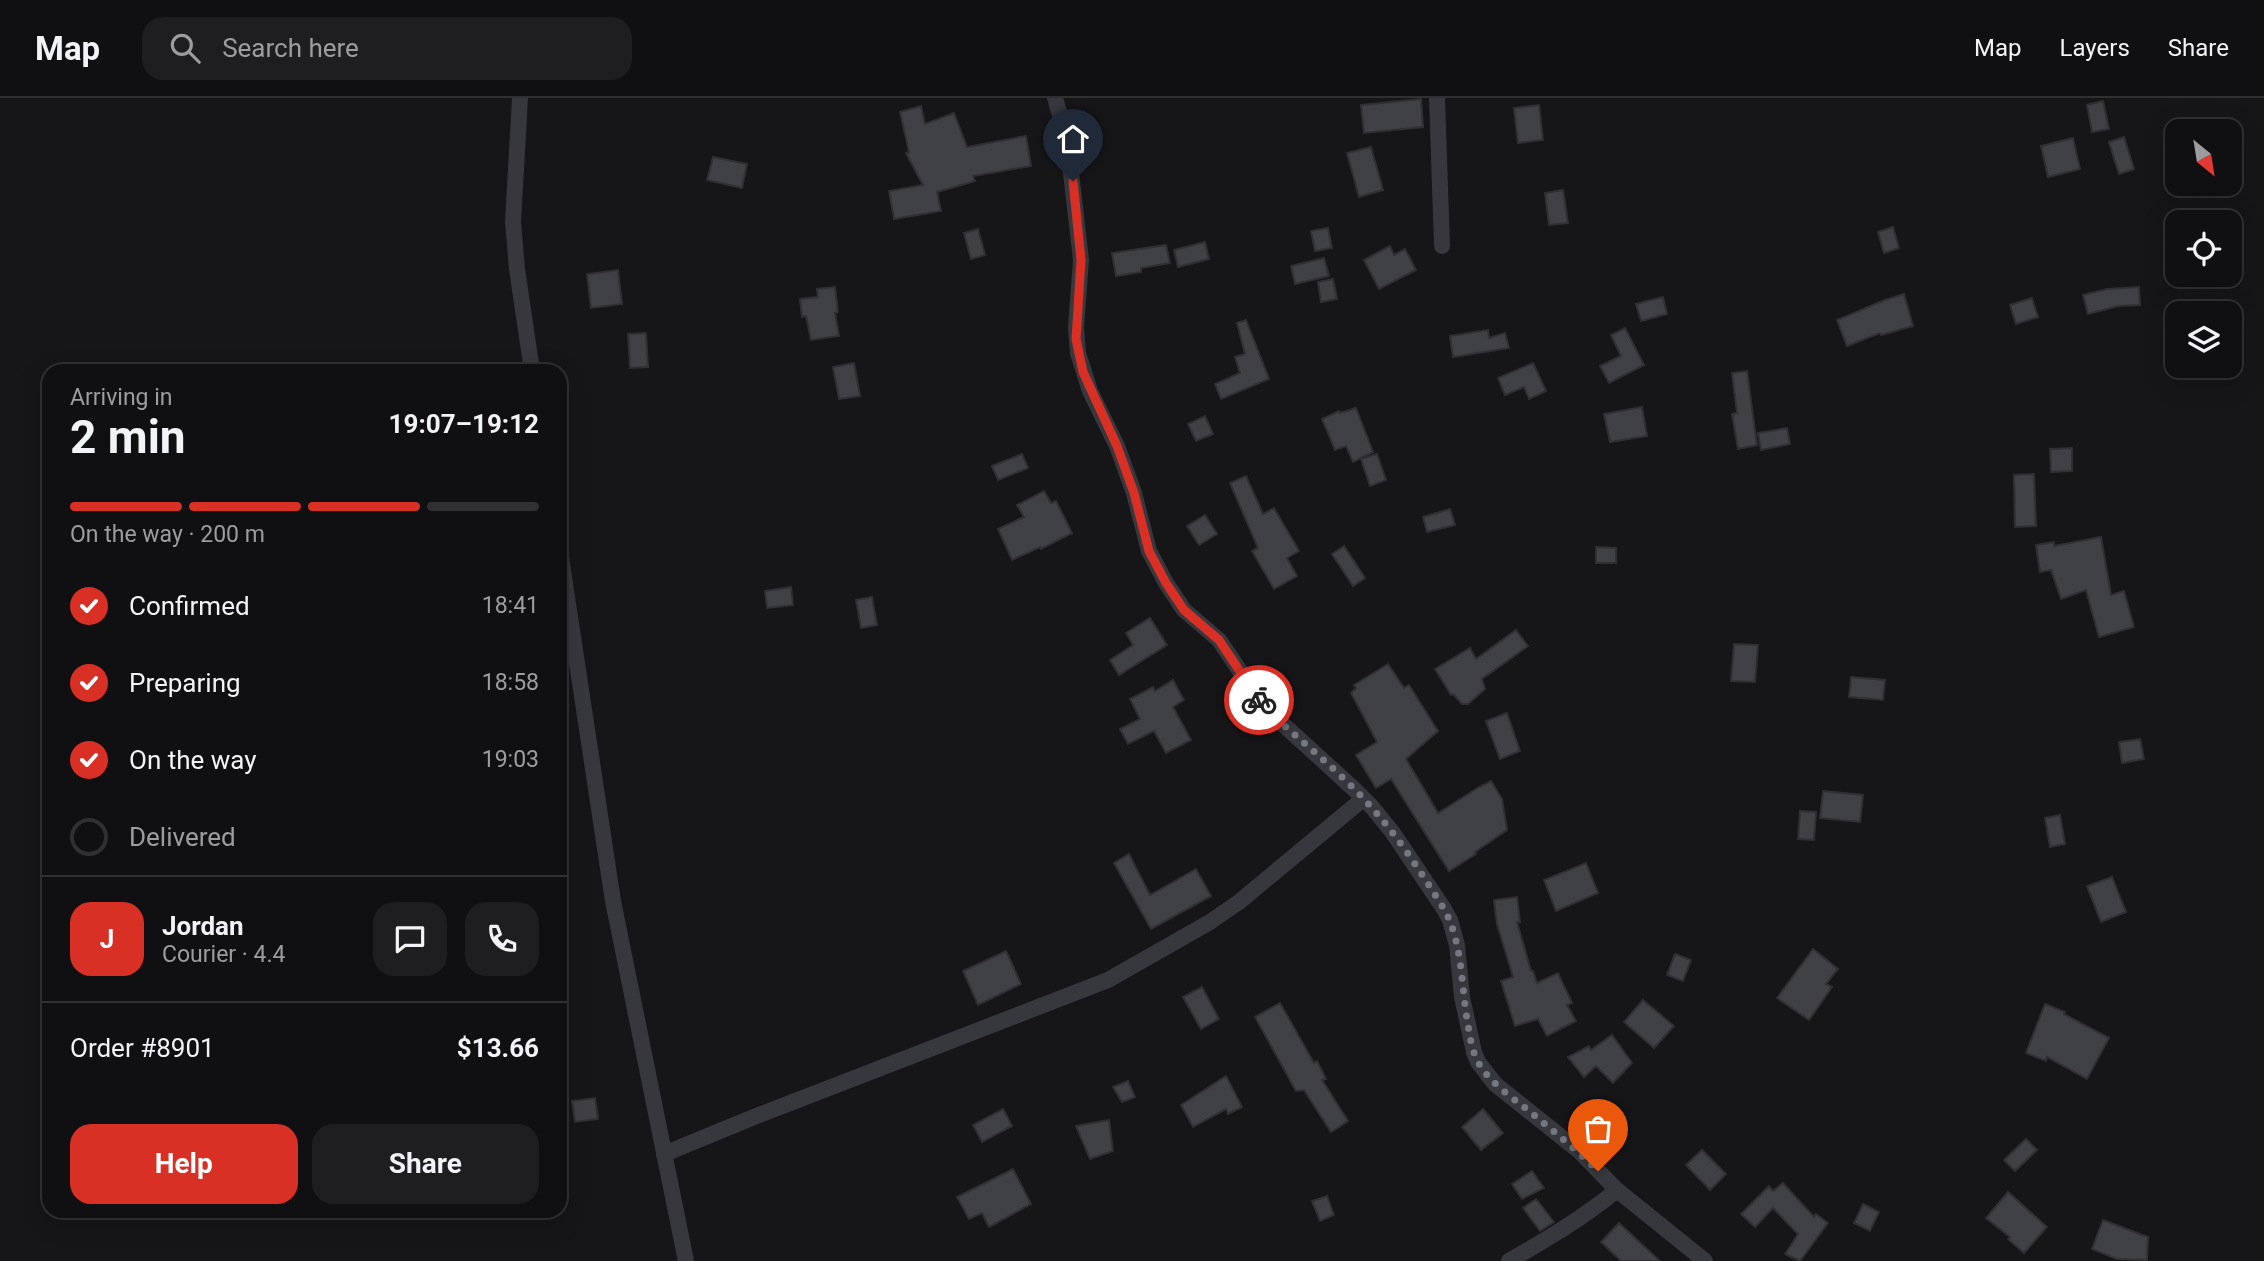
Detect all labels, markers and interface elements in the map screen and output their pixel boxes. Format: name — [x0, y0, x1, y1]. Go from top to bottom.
search box — [142, 17, 632, 80]
text: Map — [35, 29, 100, 68]
icon: search — [166, 29, 204, 67]
text: Search here — [222, 33, 359, 63]
text: Map — [1974, 34, 2022, 62]
text: Layers — [2060, 34, 2130, 62]
text: Share — [2168, 34, 2229, 62]
pin — [1043, 109, 1103, 181]
north arrow — [2165, 119, 2242, 196]
map controls — [2165, 119, 2242, 378]
icon: home — [1054, 120, 1092, 158]
button: locate — [2165, 210, 2242, 287]
button: layers — [2165, 301, 2242, 378]
text: Arriving in — [70, 384, 173, 411]
text: 19:07–19:12 — [389, 409, 539, 439]
text: 2 min — [70, 410, 186, 464]
text: On the way · 200 m — [70, 521, 265, 548]
icon: check — [70, 587, 108, 625]
text: Confirmed — [129, 591, 250, 621]
text: 18:41 — [482, 592, 539, 619]
icon: check — [70, 664, 108, 702]
courier — [1224, 665, 1294, 735]
text: Preparing — [129, 668, 241, 698]
text: 18:58 — [482, 669, 539, 696]
icon: bike — [1240, 681, 1278, 719]
icon: check — [70, 741, 108, 779]
text: On the way — [129, 745, 257, 775]
text: 19:03 — [482, 746, 539, 773]
text: Delivered — [129, 822, 236, 852]
button: chat — [373, 902, 447, 976]
button: phone — [465, 902, 539, 976]
text: Jordan — [162, 911, 244, 941]
text: J — [100, 924, 114, 954]
text: Courier · 4.4 — [162, 941, 285, 968]
text: Order #8901 — [70, 1033, 215, 1063]
text: $13.66 — [457, 1033, 539, 1063]
pin — [1568, 1099, 1628, 1171]
icon: bag — [1579, 1110, 1617, 1148]
button: Help — [70, 1124, 298, 1204]
button: Share — [312, 1124, 539, 1204]

